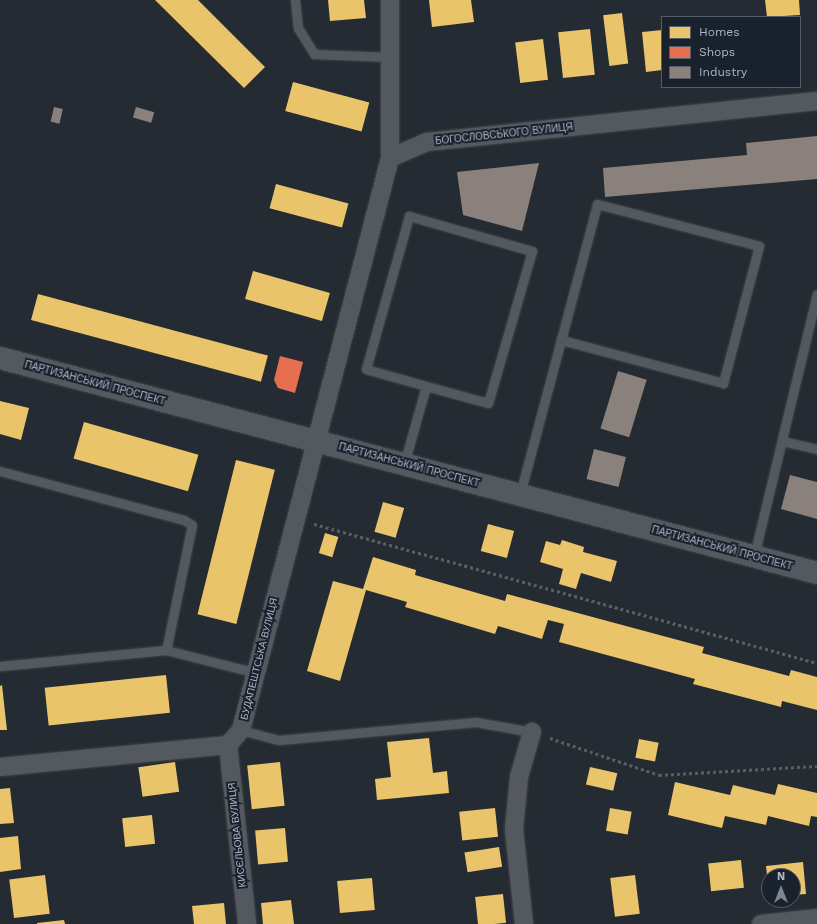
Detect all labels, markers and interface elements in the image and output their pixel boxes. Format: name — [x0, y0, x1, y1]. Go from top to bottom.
legend — [661, 16, 801, 88]
text: Homes — [699, 25, 740, 39]
text: Shops — [699, 45, 735, 59]
text: Industry — [699, 65, 747, 79]
street label: БОГОСЛОВСЬКОГО ВУЛИЦЯ — [435, 121, 573, 147]
street label: ПАРТИЗАНСЬКИЙ ПРОСПЕКТ — [23, 358, 167, 408]
street label: ПАРТИЗАНСЬКИЙ ПРОСПЕКТ — [337, 440, 481, 490]
street label: ПАРТИЗАНСЬКИЙ ПРОСПЕКТ — [650, 523, 794, 573]
street label: БУДАПЕШТСЬКА ВУЛИЦЯ — [238, 597, 280, 721]
street label: КИСЄЛЬОВА ВУЛИЦЯ — [226, 782, 248, 888]
north arrow — [761, 868, 801, 908]
text: N — [777, 870, 785, 883]

